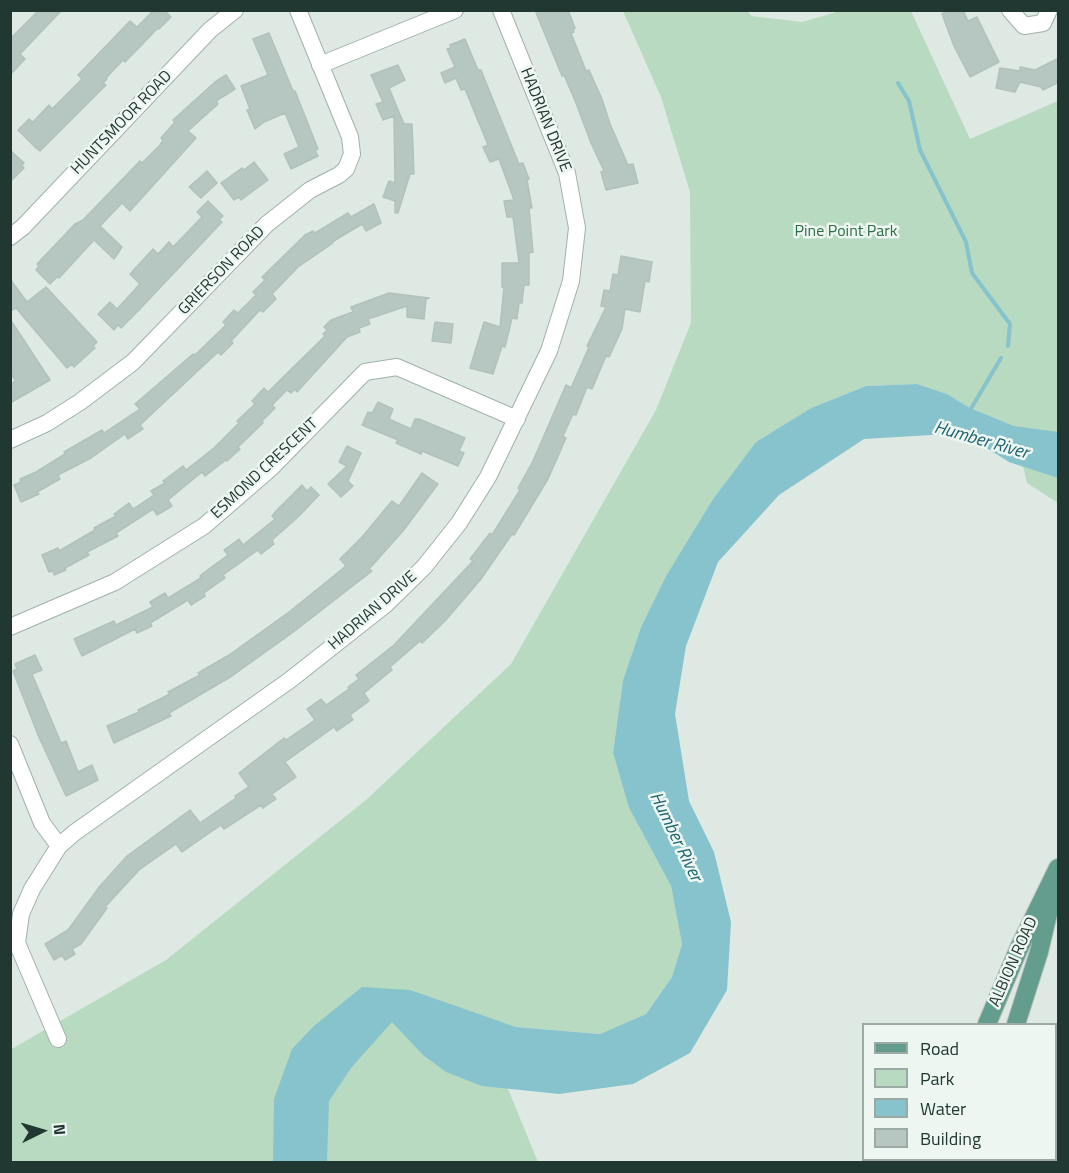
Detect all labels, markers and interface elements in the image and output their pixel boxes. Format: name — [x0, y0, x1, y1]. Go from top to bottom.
street label: HADRIAN DRIVE — [515, 65, 575, 175]
street label: HUNTSMOOR ROAD — [68, 67, 176, 179]
park label: Pine Point Park — [795, 222, 897, 242]
street label: GRIERSON ROAD — [175, 223, 269, 319]
street label: ESMOND CRESCENT — [208, 415, 322, 523]
water label: Humber River — [931, 417, 1031, 465]
street label: HADRIAN DRIVE — [325, 567, 421, 655]
water label: Humber River — [644, 789, 706, 885]
street label: ALBION ROAD — [986, 914, 1042, 1010]
legend — [862, 1023, 1057, 1161]
text: Road — [920, 1035, 959, 1062]
text: Park — [920, 1065, 954, 1092]
text: Water — [920, 1095, 966, 1122]
north arrow — [12, 1101, 72, 1161]
text: N — [47, 1123, 72, 1136]
text: Building — [920, 1125, 981, 1152]

